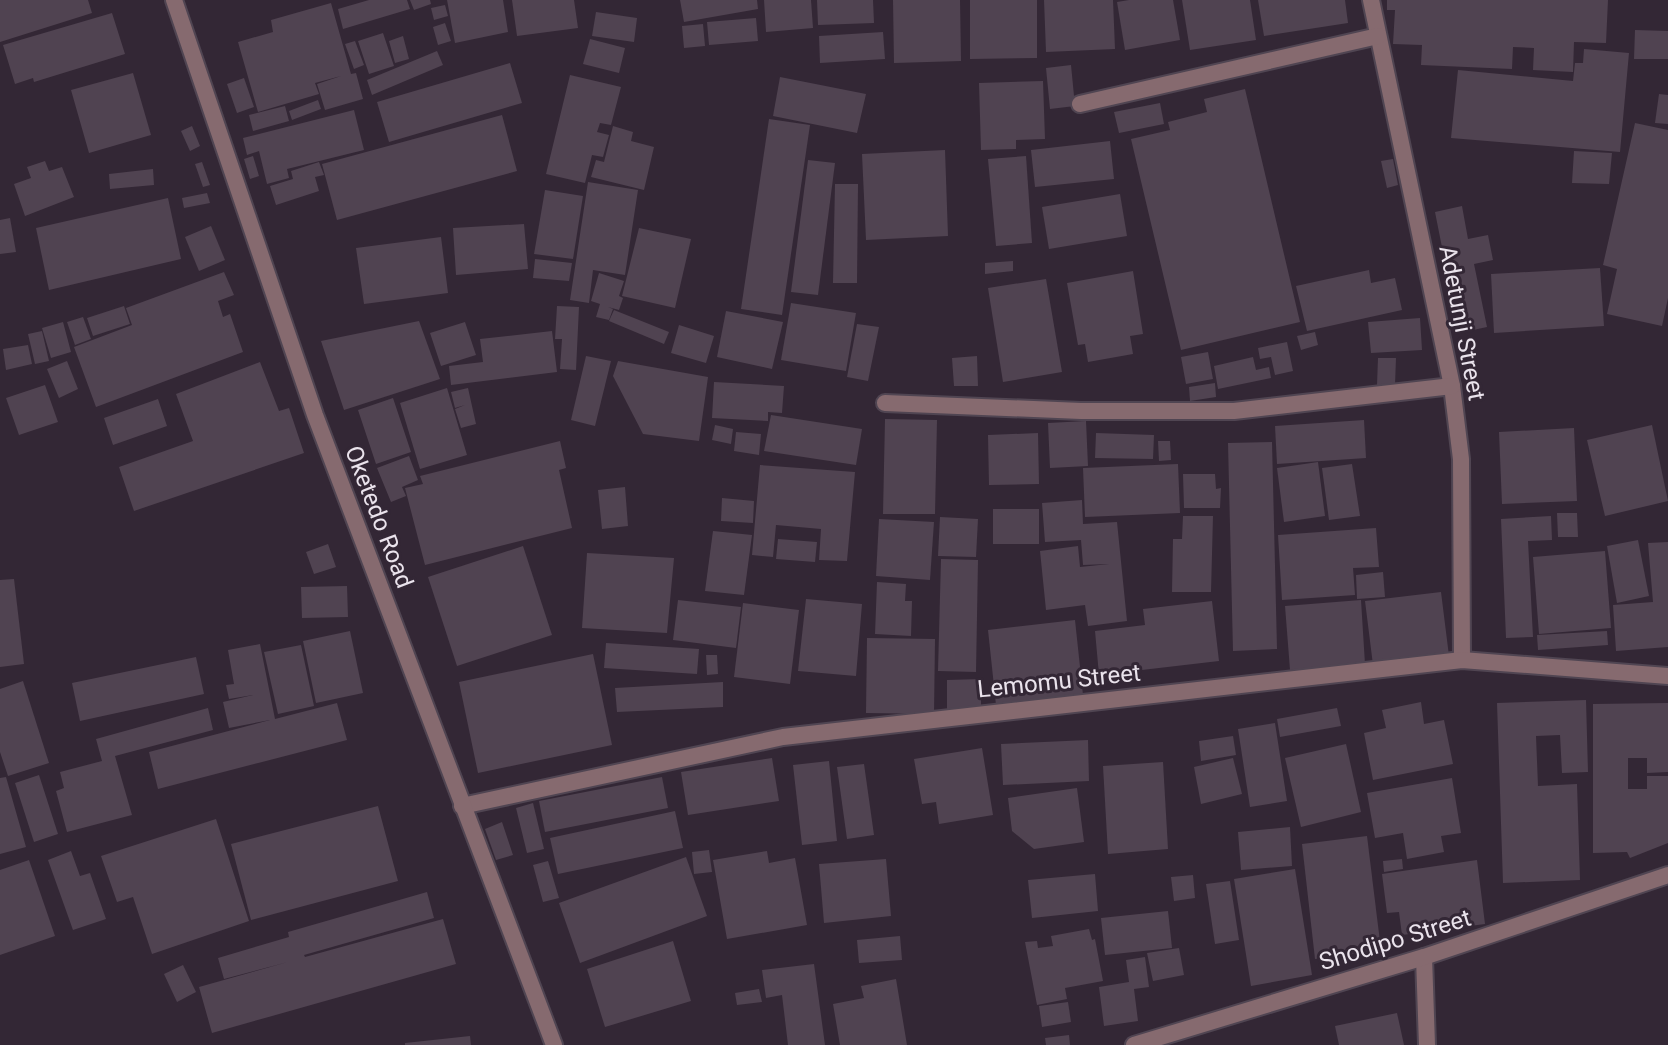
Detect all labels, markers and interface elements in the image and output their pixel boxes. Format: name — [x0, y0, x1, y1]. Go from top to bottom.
street label: Adetunji Street — [1433, 243, 1491, 403]
street label: Oketedo Road — [339, 442, 419, 592]
street label: Lemomu Street — [976, 658, 1142, 703]
street label: Shodipo Street — [1316, 904, 1474, 976]

